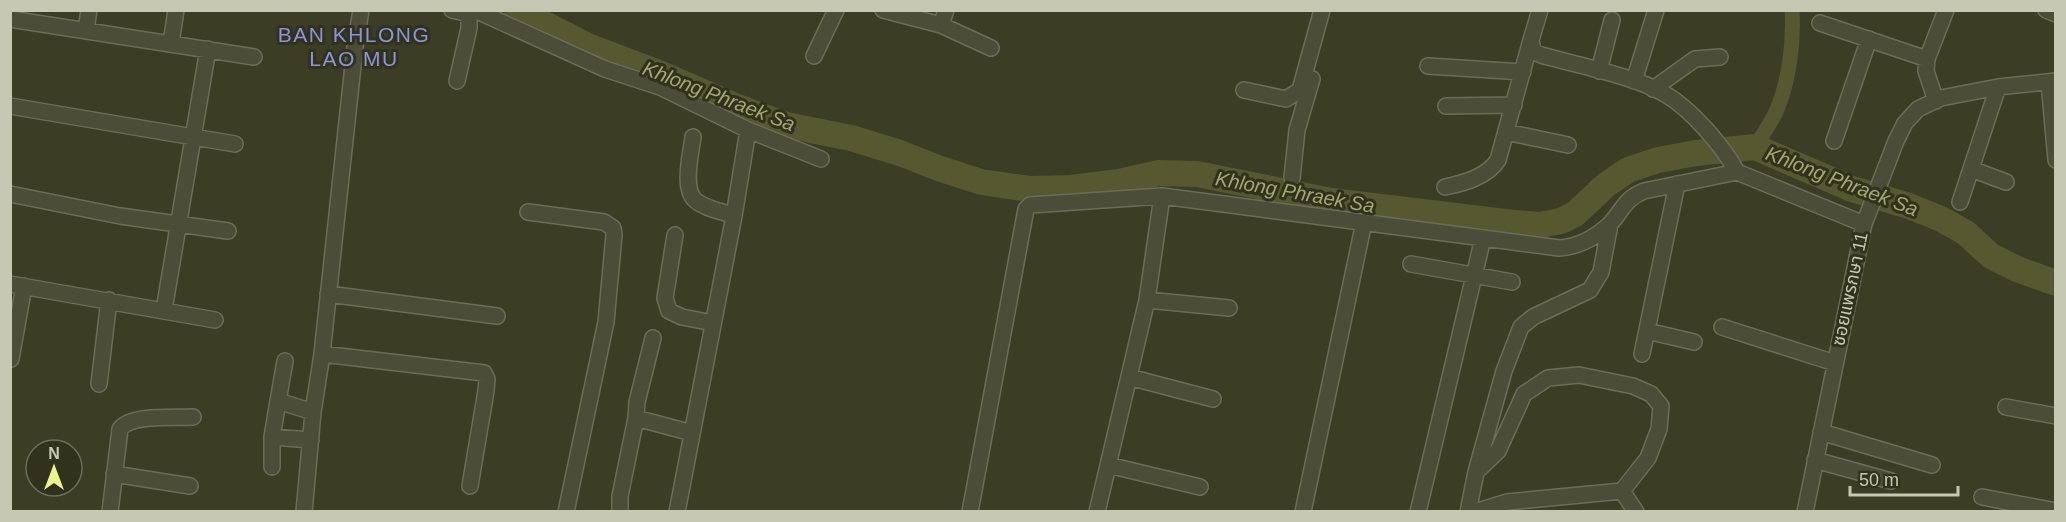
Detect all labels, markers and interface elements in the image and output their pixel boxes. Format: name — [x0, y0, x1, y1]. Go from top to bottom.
district label: BAN KHLONG LAO MU — [278, 23, 430, 70]
water label: Khlong Phraek Sa — [640, 57, 798, 135]
water label: Khlong Phraek Sa — [1763, 142, 1921, 220]
water label: Khlong Phraek Sa — [1214, 167, 1376, 217]
street label: ซอยแพรกษา 11 — [1828, 230, 1872, 348]
north arrow — [24, 438, 84, 498]
text: N — [48, 445, 60, 462]
scale bar — [1850, 459, 1958, 497]
text: 50 m — [1859, 470, 1899, 490]

